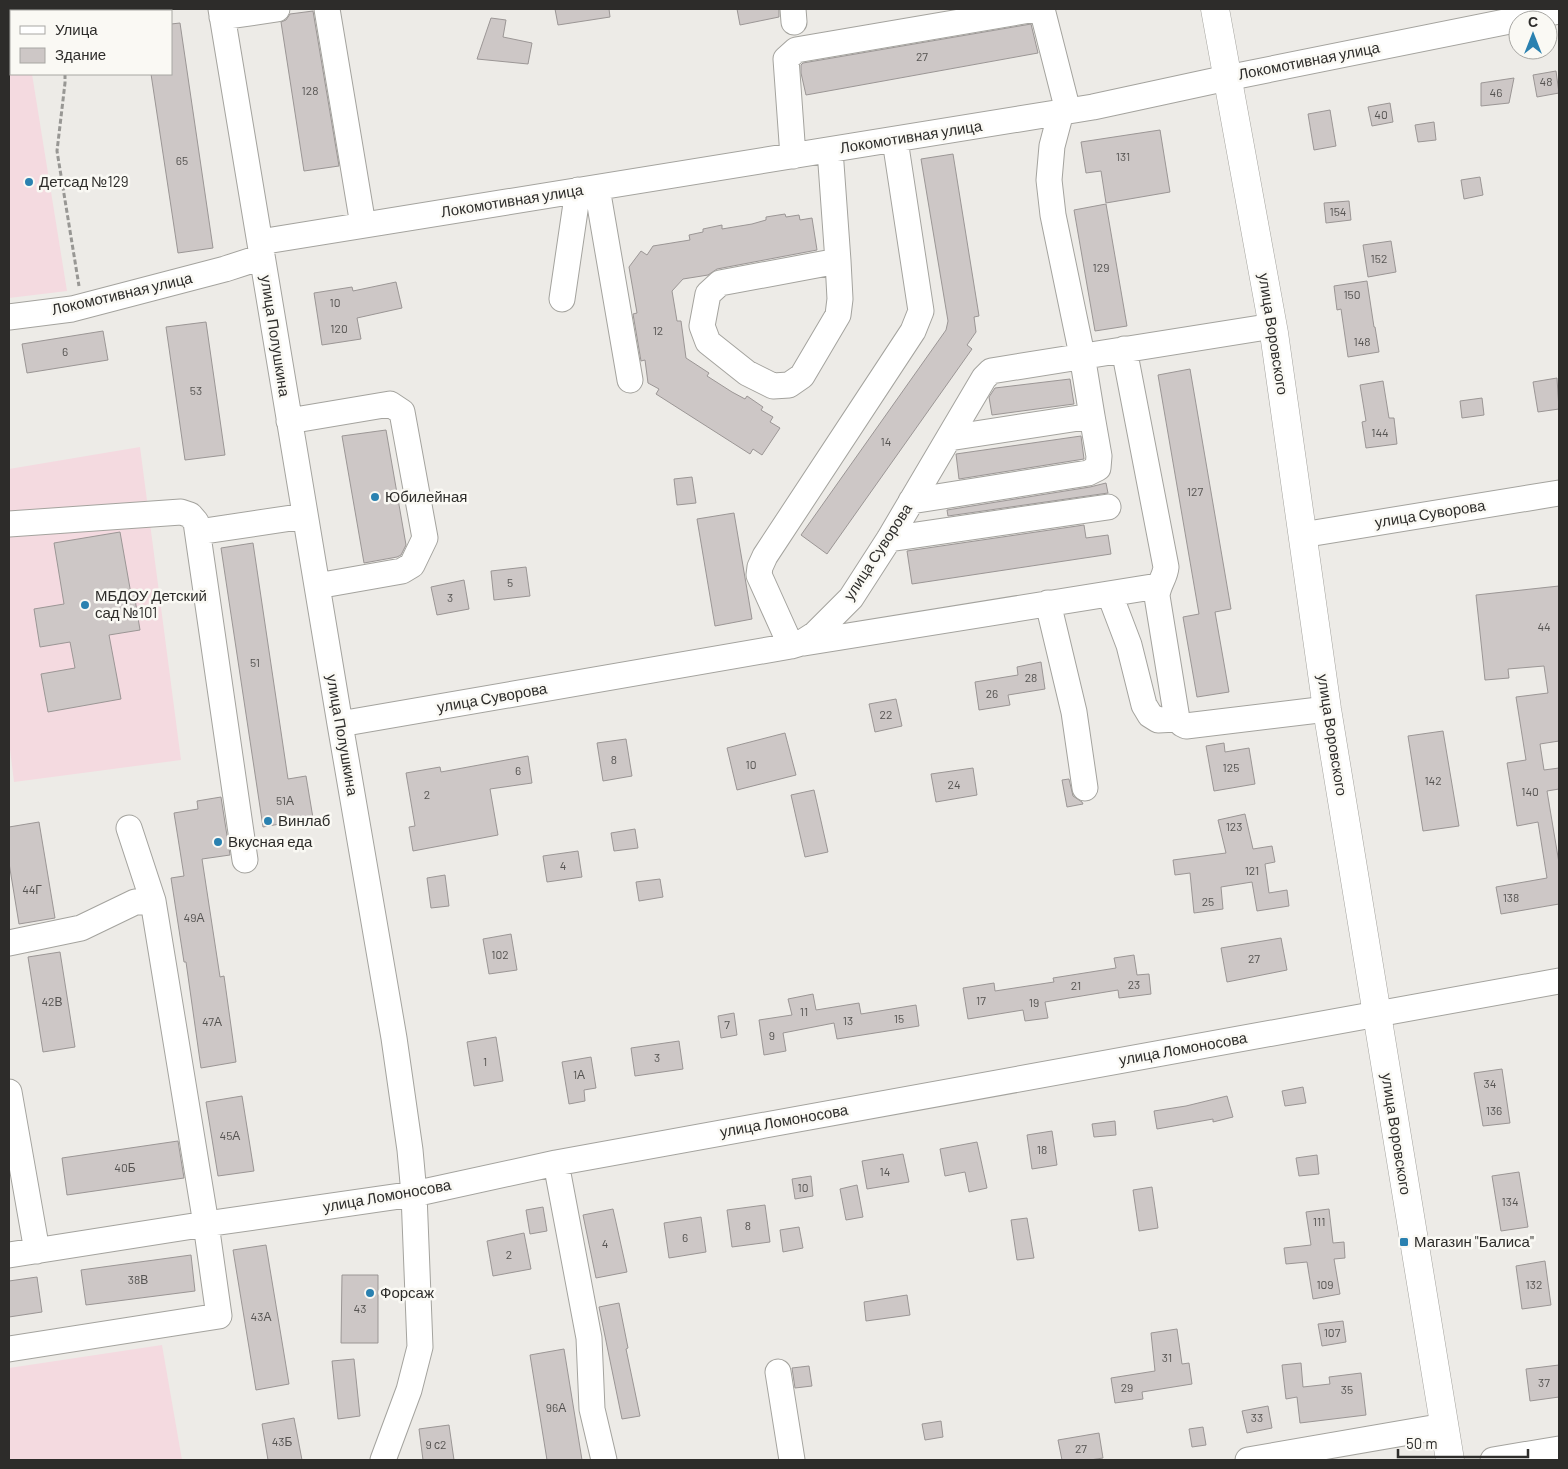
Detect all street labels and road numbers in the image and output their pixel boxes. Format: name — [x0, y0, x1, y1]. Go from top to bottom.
street label: Локомотивная улица — [1237, 37, 1382, 83]
street label: Локомотивная улица — [838, 116, 984, 156]
street label: Локомотивная улица — [439, 180, 585, 220]
street label: Локомотивная улица — [50, 268, 194, 318]
street label: улица Воровского — [1255, 272, 1293, 396]
street label: улица Полушкина — [257, 274, 295, 399]
street label: улица Суворова — [1373, 495, 1487, 531]
street label: улица Суворова — [839, 499, 915, 603]
street label: улица Полушкина — [323, 673, 363, 798]
street label: улица Воровского — [1314, 673, 1352, 797]
street label: улица Суворова — [435, 678, 549, 716]
street label: улица Ломоносова — [1117, 1028, 1249, 1068]
street label: улица Воровского — [1378, 1072, 1416, 1196]
street label: улица Ломоносова — [718, 1100, 850, 1140]
street label: улица Ломоносова — [321, 1175, 453, 1215]

